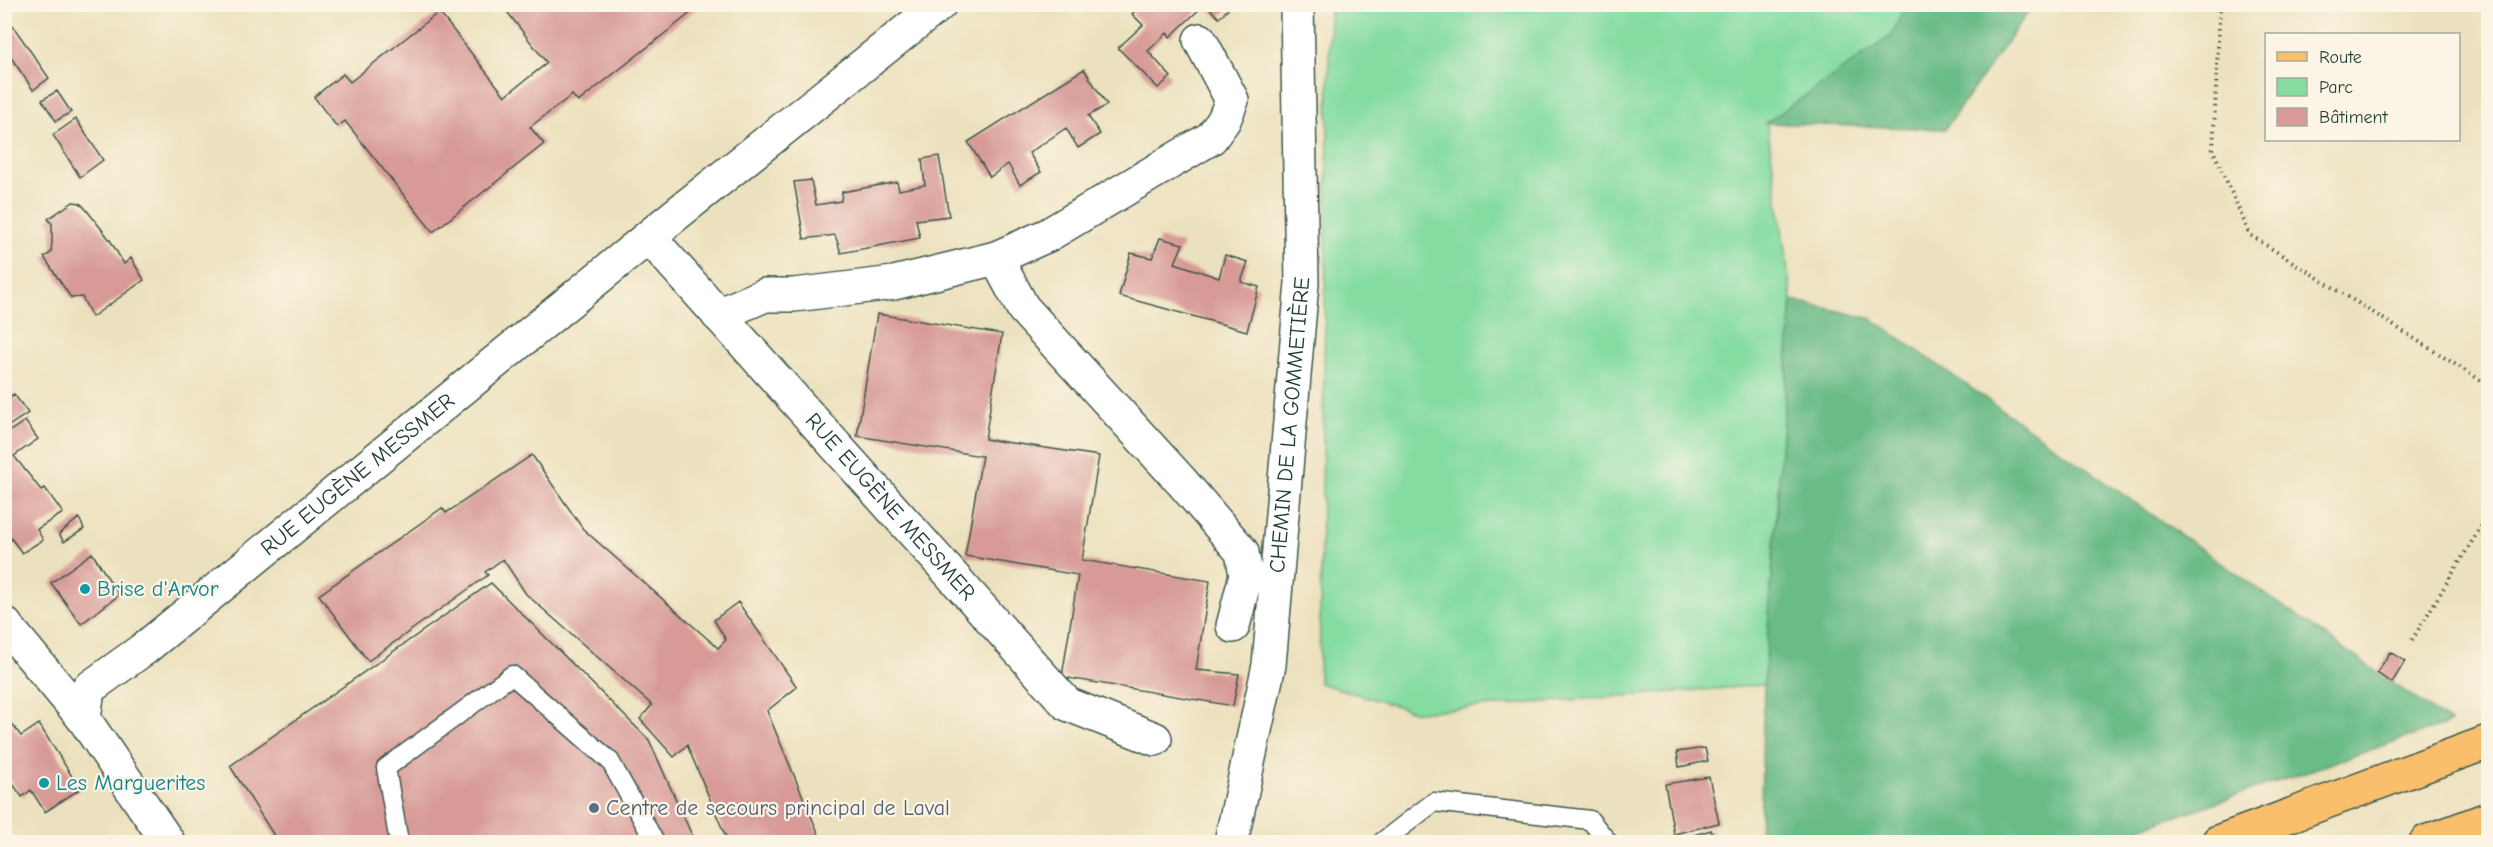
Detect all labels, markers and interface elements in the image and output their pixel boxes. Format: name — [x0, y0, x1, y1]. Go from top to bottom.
legend — [2265, 33, 2460, 141]
text: Route — [2319, 47, 2362, 68]
text: Parc — [2319, 77, 2353, 98]
text: Bâtiment — [2319, 107, 2389, 128]
street label: CHEMIN DE LA GOMMETIÈRE — [1264, 276, 1315, 574]
street label: RUE EUGÈNE MESSMER — [255, 388, 460, 561]
street label: RUE EUGÈNE MESSMER — [800, 408, 981, 606]
place label: Brise d'Arvor — [97, 576, 219, 602]
marker: Brise d'Arvor — [78, 582, 92, 596]
place label: Les Marguerites — [56, 770, 206, 796]
marker: Les Marguerites — [37, 776, 51, 790]
place label: Centre de secours principal de Laval — [606, 795, 950, 821]
marker: Centre de secours principal de Laval — [587, 801, 601, 815]

